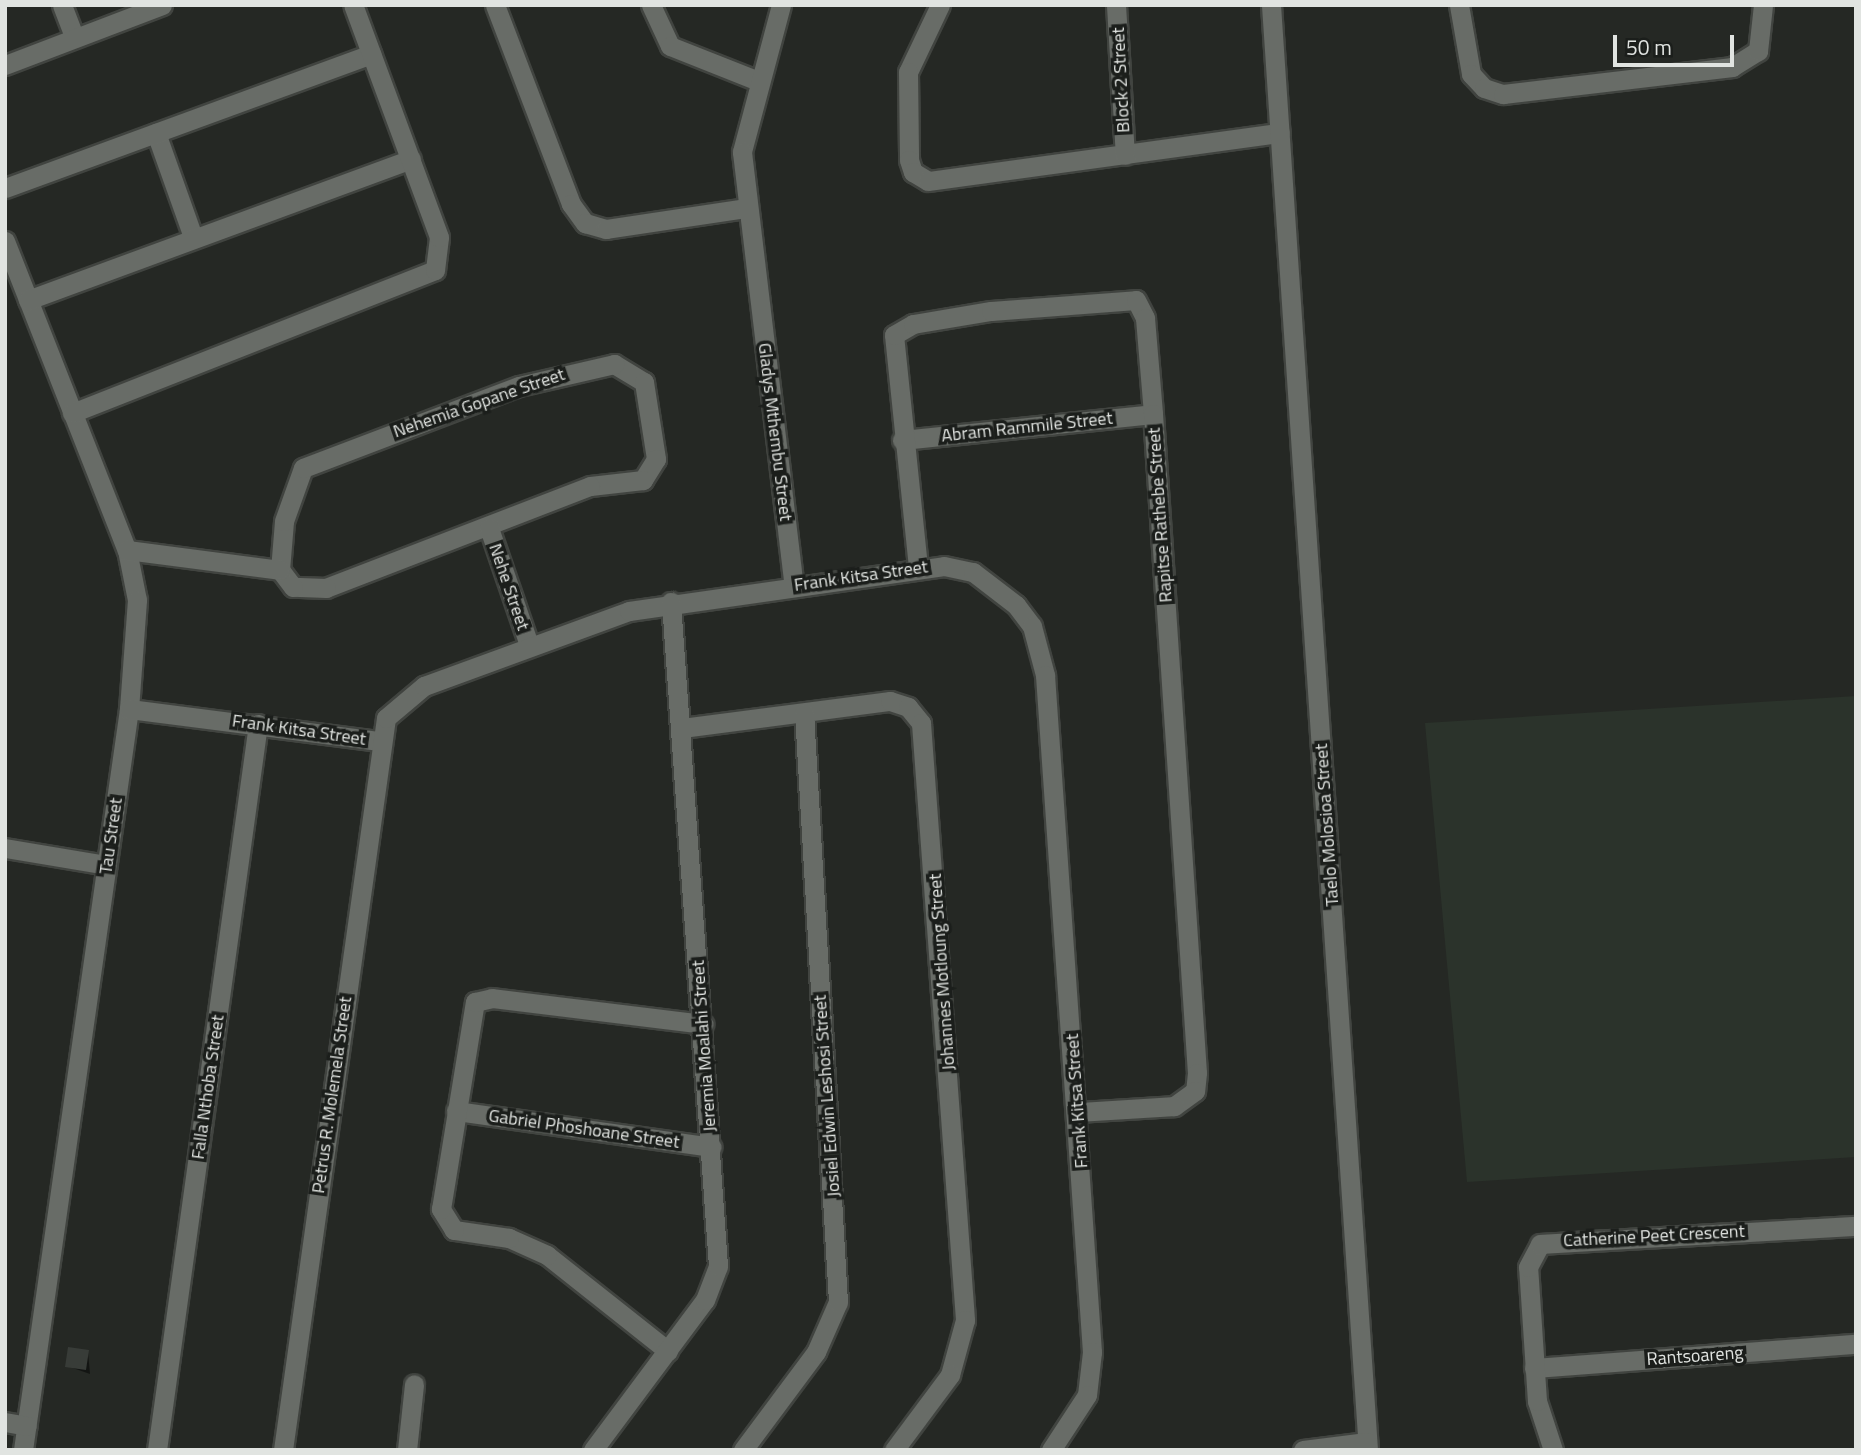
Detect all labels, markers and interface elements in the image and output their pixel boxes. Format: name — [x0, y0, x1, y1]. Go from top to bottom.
scale bar — [1616, 21, 1737, 65]
street label: Block 2 Street — [1107, 27, 1135, 133]
text: 50 m — [1626, 31, 1672, 63]
street label: Gladys Mthembu Street — [753, 342, 797, 522]
street label: Nehemia Gopane Street — [390, 363, 568, 443]
street label: Abram Rammile Street — [940, 407, 1114, 447]
street label: Rapitse Rathebe Street — [1143, 427, 1177, 603]
street label: Nehe Street — [484, 541, 534, 633]
street label: Frank Kitsa Street — [793, 556, 929, 596]
street label: Frank Kitsa Street — [231, 710, 367, 750]
street label: Taelo Molosioa Street — [1311, 743, 1343, 907]
street label: Tau Street — [95, 796, 127, 876]
street label: Johannes Motloung Street — [924, 873, 960, 1071]
street label: Jeremia Moalahi Street — [687, 959, 721, 1133]
street label: Josiel Edwin Leshosi Street — [809, 994, 845, 1198]
street label: Petrus R. Molemela Street — [307, 995, 357, 1195]
street label: Falla Nthoba Street — [187, 1013, 229, 1161]
street label: Frank Kitsa Street — [1062, 1033, 1092, 1169]
street label: Gabriel Phoshoane Street — [487, 1105, 681, 1153]
street label: Catherine Peet Crescent — [1563, 1220, 1745, 1252]
street label: Rantsoareng — [1646, 1342, 1744, 1370]

